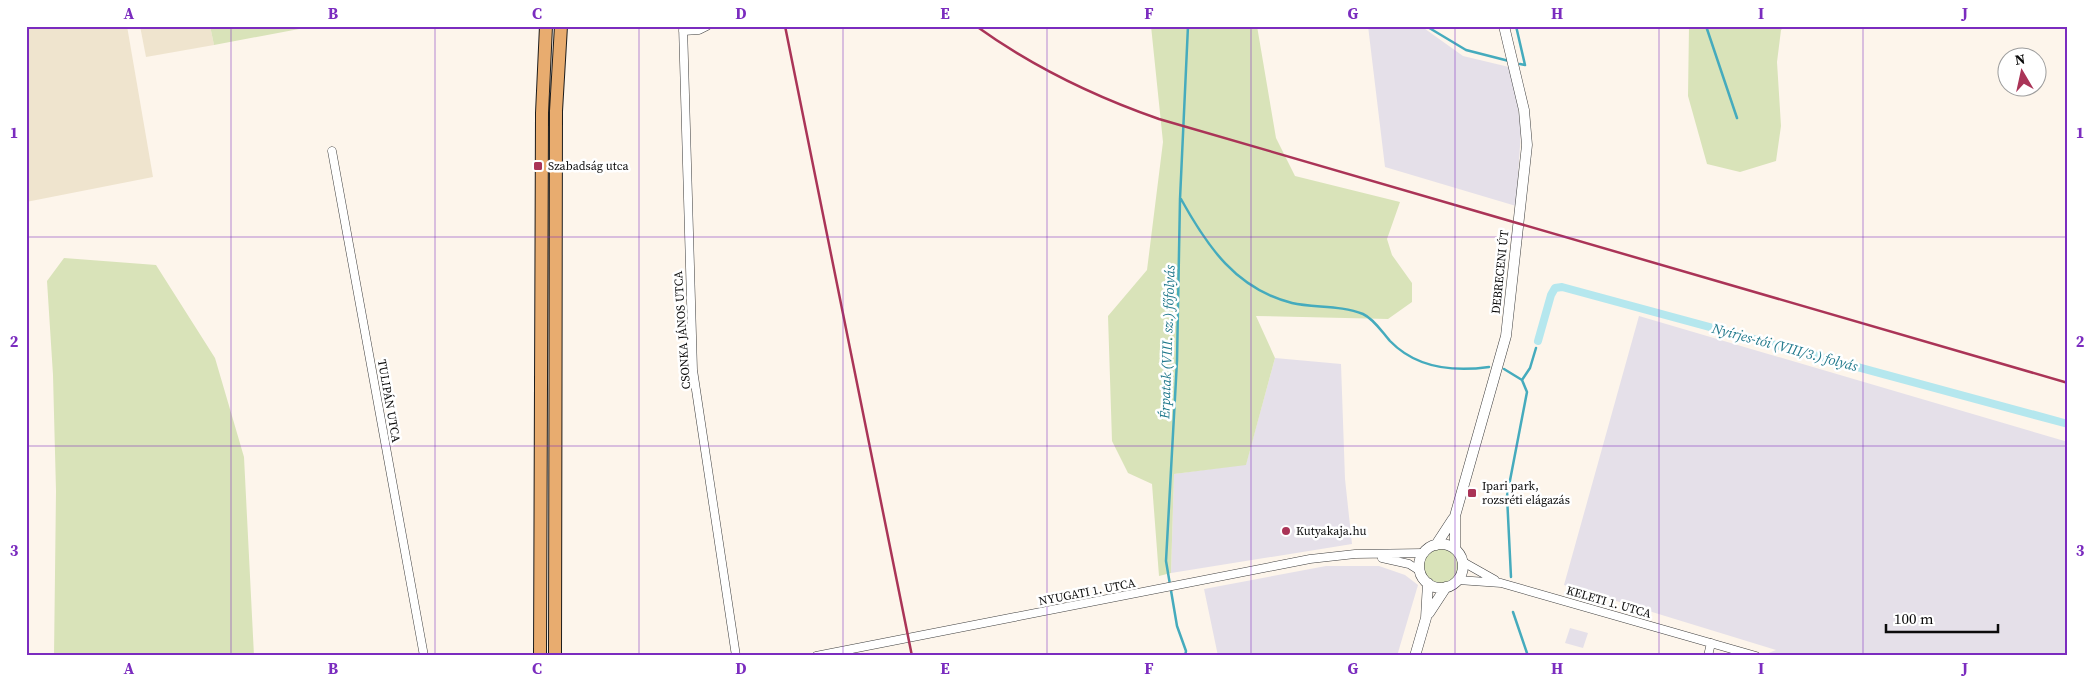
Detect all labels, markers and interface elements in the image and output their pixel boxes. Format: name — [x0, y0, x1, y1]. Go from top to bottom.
text: A — [124, 2, 135, 24]
text: B — [328, 2, 339, 24]
text: C — [532, 2, 542, 24]
text: D — [735, 2, 747, 24]
text: E — [940, 2, 950, 24]
text: F — [1144, 2, 1154, 24]
text: G — [1348, 2, 1359, 24]
text: H — [1551, 2, 1563, 24]
text: I — [1758, 2, 1764, 24]
text: J — [1961, 2, 1968, 24]
north arrow — [1996, 48, 2046, 98]
text: N — [2013, 48, 2027, 70]
text: 1 — [10, 121, 18, 143]
text: 1 — [2076, 121, 2084, 143]
place label: Szabadság utca — [548, 158, 630, 174]
marker: Szabadság utca — [532, 160, 544, 172]
street label: DEBRECENI ÚT — [1488, 228, 1512, 315]
water label: Érpatak (VIII. sz.) főfolyás — [1154, 264, 1180, 420]
street label: CSONKA JÁNOS UTCA — [670, 270, 694, 390]
water label: Nyírjes-tói (VIII/3.) folyás — [1709, 318, 1861, 376]
text: 2 — [10, 330, 19, 352]
text: 2 — [2076, 330, 2085, 352]
street label: TULIPÁN UTCA — [374, 358, 404, 444]
place label: Ipari park, rozsréti elágazás — [1482, 478, 1570, 508]
marker: Ipari park, rozsréti elágazás — [1466, 487, 1478, 499]
place label: Kutyakaja.hu — [1296, 523, 1367, 539]
marker: Kutyakaja.hu — [1280, 525, 1292, 537]
text: 3 — [10, 539, 19, 561]
text: 3 — [2076, 539, 2085, 561]
street label: NYUGATI 1. UTCA — [1037, 575, 1137, 609]
street label: KELETI 1. UTCA — [1565, 582, 1653, 622]
scale bar — [1886, 602, 1999, 634]
text: 100 m — [1894, 608, 1934, 629]
text: A — [124, 657, 135, 679]
text: B — [328, 657, 339, 679]
text: C — [532, 657, 542, 679]
text: D — [735, 657, 747, 679]
text: E — [940, 657, 950, 679]
text: F — [1144, 657, 1154, 679]
text: G — [1348, 657, 1359, 679]
text: H — [1551, 657, 1563, 679]
text: I — [1758, 657, 1764, 679]
text: J — [1961, 657, 1968, 679]

